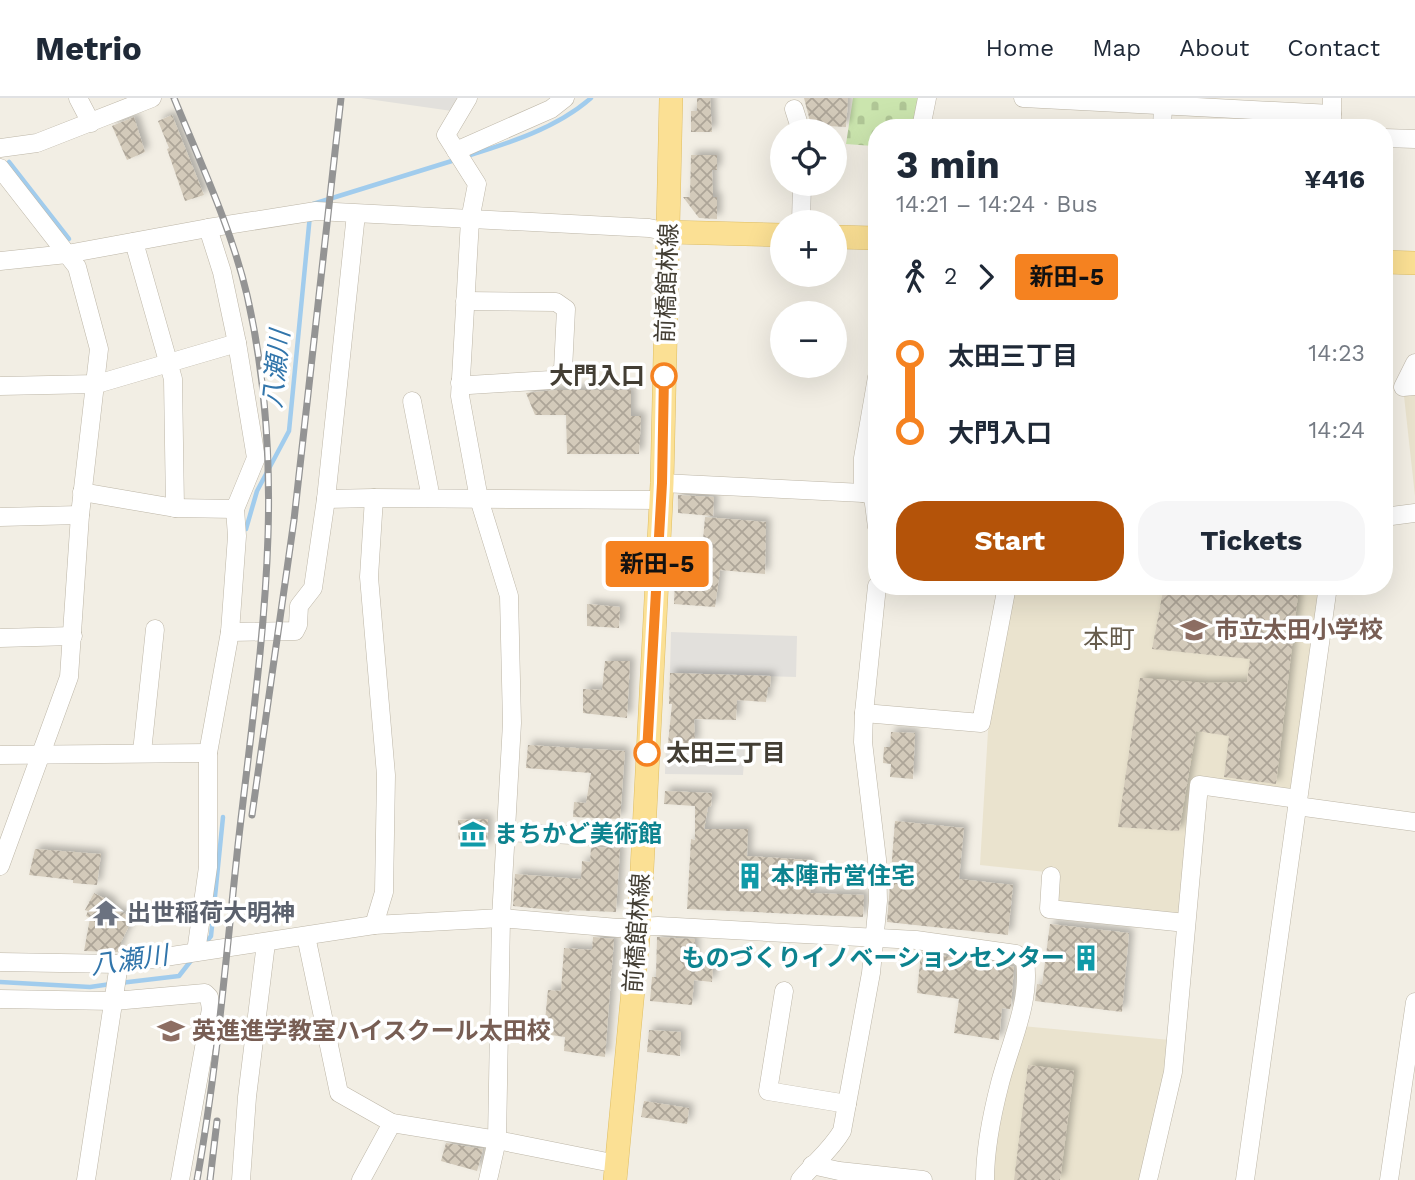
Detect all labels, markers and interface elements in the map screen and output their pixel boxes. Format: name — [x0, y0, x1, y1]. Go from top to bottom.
text: Metrio — [35, 29, 142, 68]
text: Home — [986, 34, 1054, 62]
text: Map — [1092, 34, 1141, 62]
text: About — [1179, 34, 1249, 62]
text: Contact — [1287, 34, 1380, 62]
map controls — [770, 119, 847, 378]
button: locate — [770, 119, 847, 196]
text: 3 min — [896, 143, 1000, 187]
text: ¥416 — [1304, 164, 1365, 194]
text: 14:21 – 14:24 · Bus — [896, 191, 1098, 218]
button: + — [770, 210, 847, 287]
street label: 前橋館林線 — [651, 223, 683, 343]
icon: walk — [896, 258, 934, 296]
icon: forward — [967, 258, 1005, 296]
text: 2 — [944, 263, 957, 290]
text: 新田-5 — [1029, 263, 1104, 291]
button: − — [770, 301, 847, 378]
water label: 八瀬川 — [257, 326, 295, 409]
text: 14:23 — [1308, 340, 1365, 367]
text: 太田三丁目 — [948, 341, 1078, 371]
place label: 大門入口 — [549, 362, 645, 390]
marker: 大門入口 — [651, 363, 677, 389]
text: 14:24 — [1308, 417, 1365, 444]
text: 大門入口 — [948, 418, 1052, 448]
button: Start — [896, 501, 1124, 581]
button: Tickets — [1138, 501, 1365, 581]
line badge: 新田-5 — [608, 541, 706, 587]
text: 新田-5 — [620, 550, 694, 578]
school or university icon: 市立太田小学校 — [1179, 615, 1209, 645]
place label: 市立太田小学校 — [1215, 616, 1383, 644]
district label: 本町 — [1083, 624, 1135, 654]
place label: 太田三丁目 — [666, 739, 786, 767]
marker: 太田三丁目 — [634, 740, 660, 766]
museum icon: まちかど美術館 — [458, 819, 488, 849]
place label: まちかど美術館 — [494, 820, 662, 848]
building icon: 本陣市営住宅 — [735, 861, 765, 891]
place label: 本陣市営住宅 — [771, 862, 915, 890]
street label: 前橋館林線 — [619, 872, 655, 994]
temple icon: 出世稲荷大明神 — [91, 898, 121, 928]
place label: 出世稲荷大明神 — [127, 899, 295, 927]
water label: 八瀬川 — [88, 939, 173, 980]
building icon: ものづくりイノベーションセンター — [1071, 943, 1101, 973]
place label: ものづくりイノベーションセンター — [681, 944, 1065, 972]
school or university icon: 英進進学教室ハイスクール太田校 — [156, 1016, 186, 1046]
place label: 英進進学教室ハイスクール太田校 — [192, 1017, 551, 1045]

